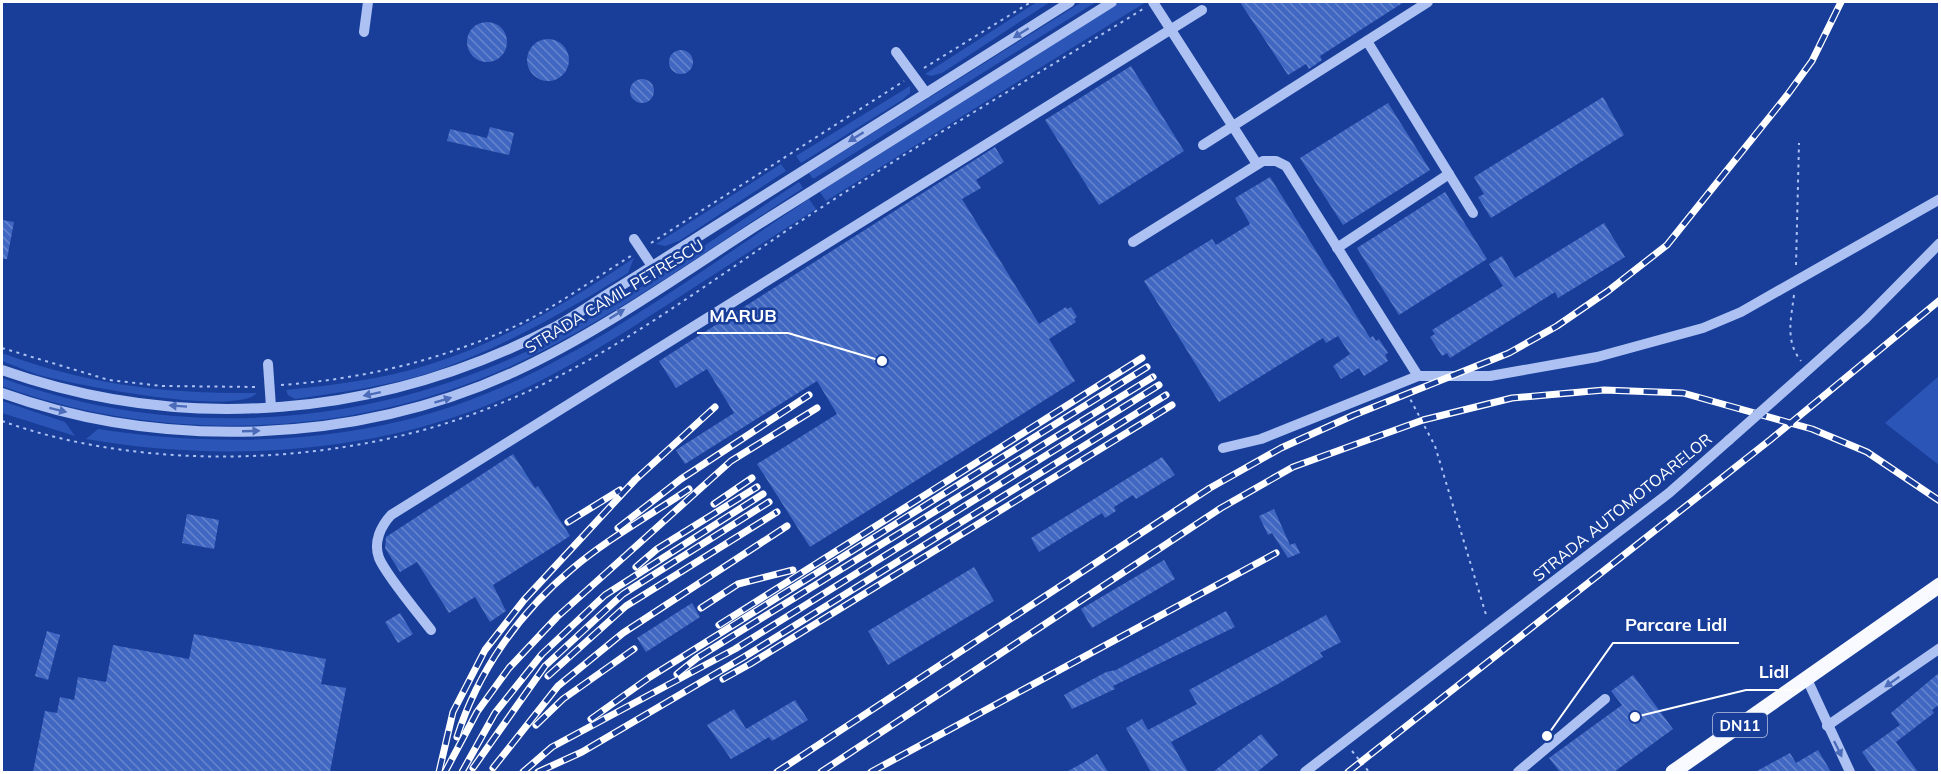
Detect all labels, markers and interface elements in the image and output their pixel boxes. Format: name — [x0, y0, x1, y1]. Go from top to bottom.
one-way arrow — [1013, 27, 1029, 38]
one-way arrow — [848, 131, 864, 142]
street label: STRADA CAMIL PETRESCU — [521, 235, 707, 357]
callout: MARUB — [697, 297, 788, 333]
text: MARUB — [709, 304, 777, 327]
one-way arrow — [609, 309, 625, 320]
one-way arrow — [362, 390, 381, 400]
one-way arrow — [434, 395, 452, 404]
one-way arrow — [168, 402, 187, 411]
one-way arrow — [49, 406, 67, 415]
one-way arrow — [241, 426, 260, 436]
street label: STRADA AUTOMOTOARELOR — [1528, 429, 1716, 585]
callout: Parcare Lidl — [1613, 607, 1739, 643]
text: Parcare Lidl — [1625, 613, 1727, 636]
callout: Lidl — [1746, 654, 1801, 690]
text: Lidl — [1759, 660, 1789, 683]
one-way arrow — [1884, 676, 1900, 688]
road number: DN11 — [1713, 713, 1767, 737]
one-way arrow — [1834, 741, 1843, 758]

